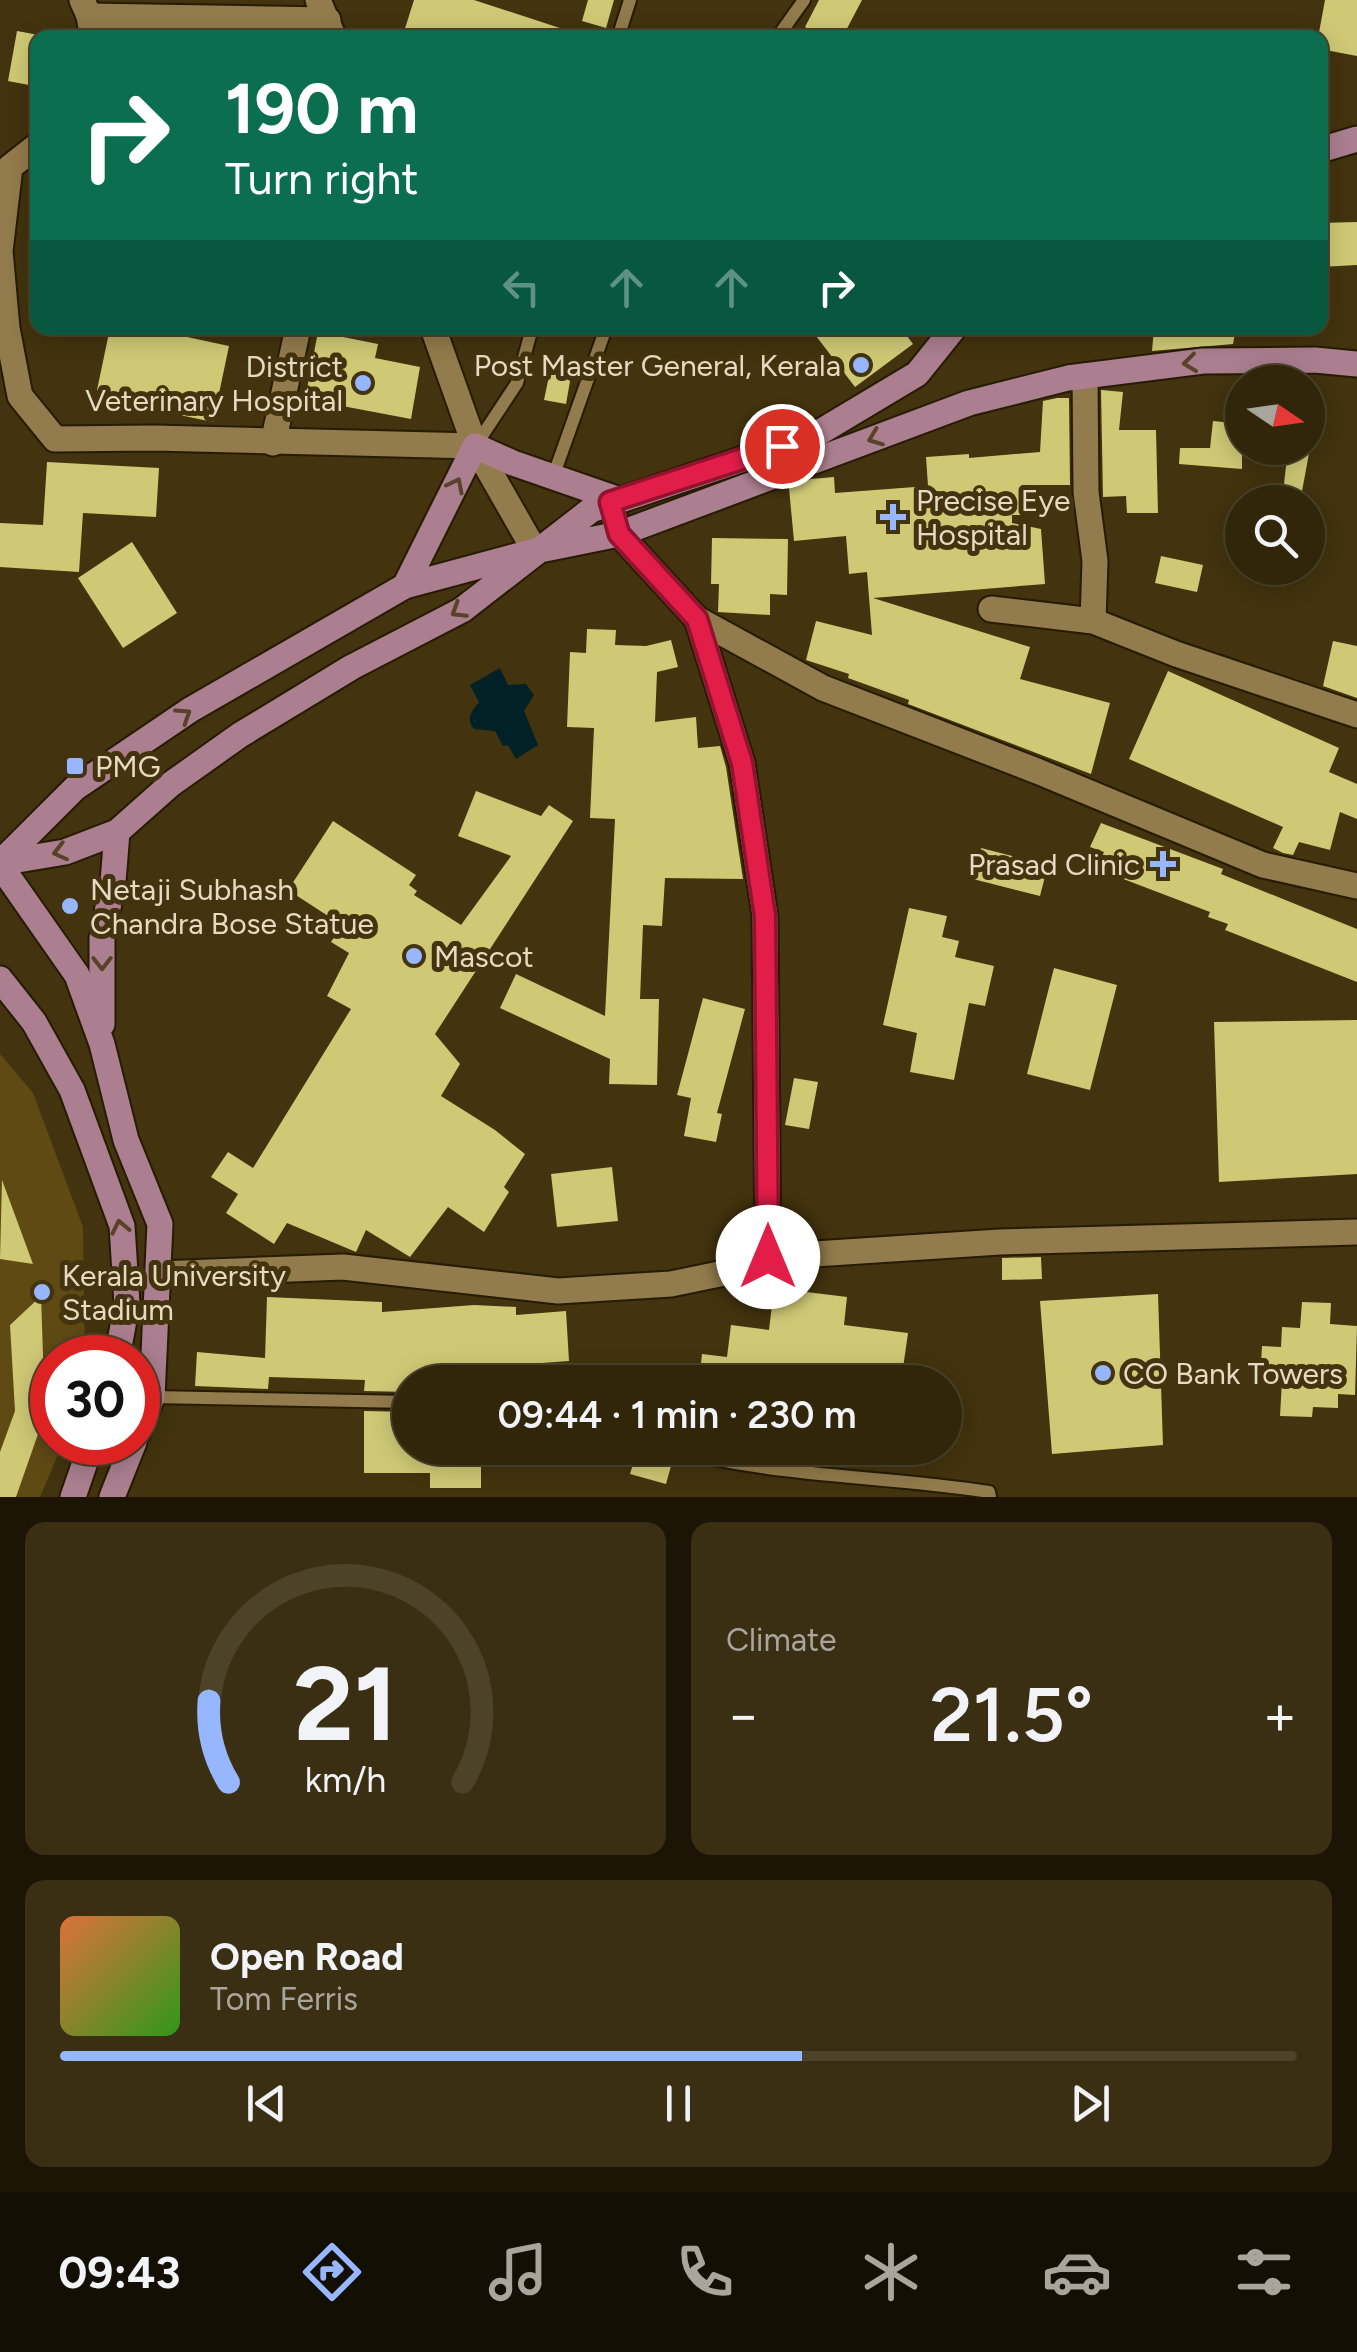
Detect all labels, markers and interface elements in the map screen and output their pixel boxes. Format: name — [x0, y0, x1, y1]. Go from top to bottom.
text: 190 m — [225, 66, 418, 151]
icon: right — [60, 70, 190, 200]
text: Turn right — [225, 151, 418, 205]
icon: left — [494, 260, 549, 315]
icon: ahead — [599, 260, 654, 315]
icon: ahead — [704, 260, 759, 315]
icon: right — [809, 260, 864, 315]
place label: Post Master General, Kerala — [474, 347, 841, 384]
place label: District Veterinary Hospital — [85, 348, 343, 419]
one-way arrow — [1181, 352, 1197, 373]
marker: Post Master General, Kerala — [850, 354, 872, 376]
north arrow — [1225, 365, 1325, 465]
map controls — [1225, 365, 1325, 585]
marker: District Veterinary Hospital — [352, 372, 374, 394]
pin — [740, 404, 825, 489]
icon: arrive — [755, 419, 810, 474]
one-way arrow — [868, 426, 885, 447]
one-way arrow — [444, 477, 463, 495]
place label: Precise Eye Hospital — [916, 482, 1070, 553]
button: search — [1225, 485, 1325, 585]
marker: Precise Eye Hospital — [880, 504, 906, 530]
one-way arrow — [450, 598, 468, 617]
one-way arrow — [174, 708, 192, 727]
place label: PMG — [95, 748, 161, 785]
marker: PMG — [64, 755, 86, 777]
one-way arrow — [51, 840, 68, 861]
place label: Prasad Clinic — [968, 846, 1140, 883]
marker: Prasad Clinic — [1150, 851, 1176, 877]
place label: Netaji Subhash Chandra Bose Statue — [90, 871, 374, 942]
marker: Netaji Subhash Chandra Bose Statue — [59, 895, 81, 917]
place label: Mascot — [434, 938, 534, 975]
marker: Mascot — [403, 945, 425, 967]
one-way arrow — [91, 956, 113, 972]
position arrow — [716, 1205, 820, 1309]
one-way arrow — [110, 1218, 131, 1235]
place label: Kerala University Stadium — [62, 1257, 286, 1328]
marker: Kerala University Stadium — [31, 1281, 53, 1303]
speed limit sign: 30 — [30, 1335, 160, 1465]
place label: CO Bank Towers — [1123, 1355, 1343, 1392]
marker: CO Bank Towers — [1092, 1362, 1114, 1384]
text: 09:44 · 1 min · 230 m — [498, 1392, 857, 1438]
text: Climate — [726, 1621, 837, 1659]
text: 21 — [293, 1641, 398, 1766]
text: 21.5° — [930, 1670, 1093, 1760]
text: − — [726, 1682, 760, 1748]
text: + — [1263, 1682, 1297, 1748]
text: km/h — [305, 1758, 386, 1801]
text: Open Road — [210, 1934, 404, 1980]
text: Tom Ferris — [210, 1980, 358, 2018]
icon: previous — [239, 2076, 294, 2131]
icon: pause — [651, 2076, 706, 2131]
icon: next — [1063, 2076, 1118, 2131]
icon: directions — [297, 2237, 367, 2307]
icon: music — [483, 2237, 553, 2307]
icon: phone — [670, 2237, 740, 2307]
icon: climate — [856, 2237, 926, 2307]
icon: car — [1042, 2237, 1112, 2307]
icon: filters — [1229, 2237, 1299, 2307]
text: 09:43 — [58, 2245, 181, 2299]

